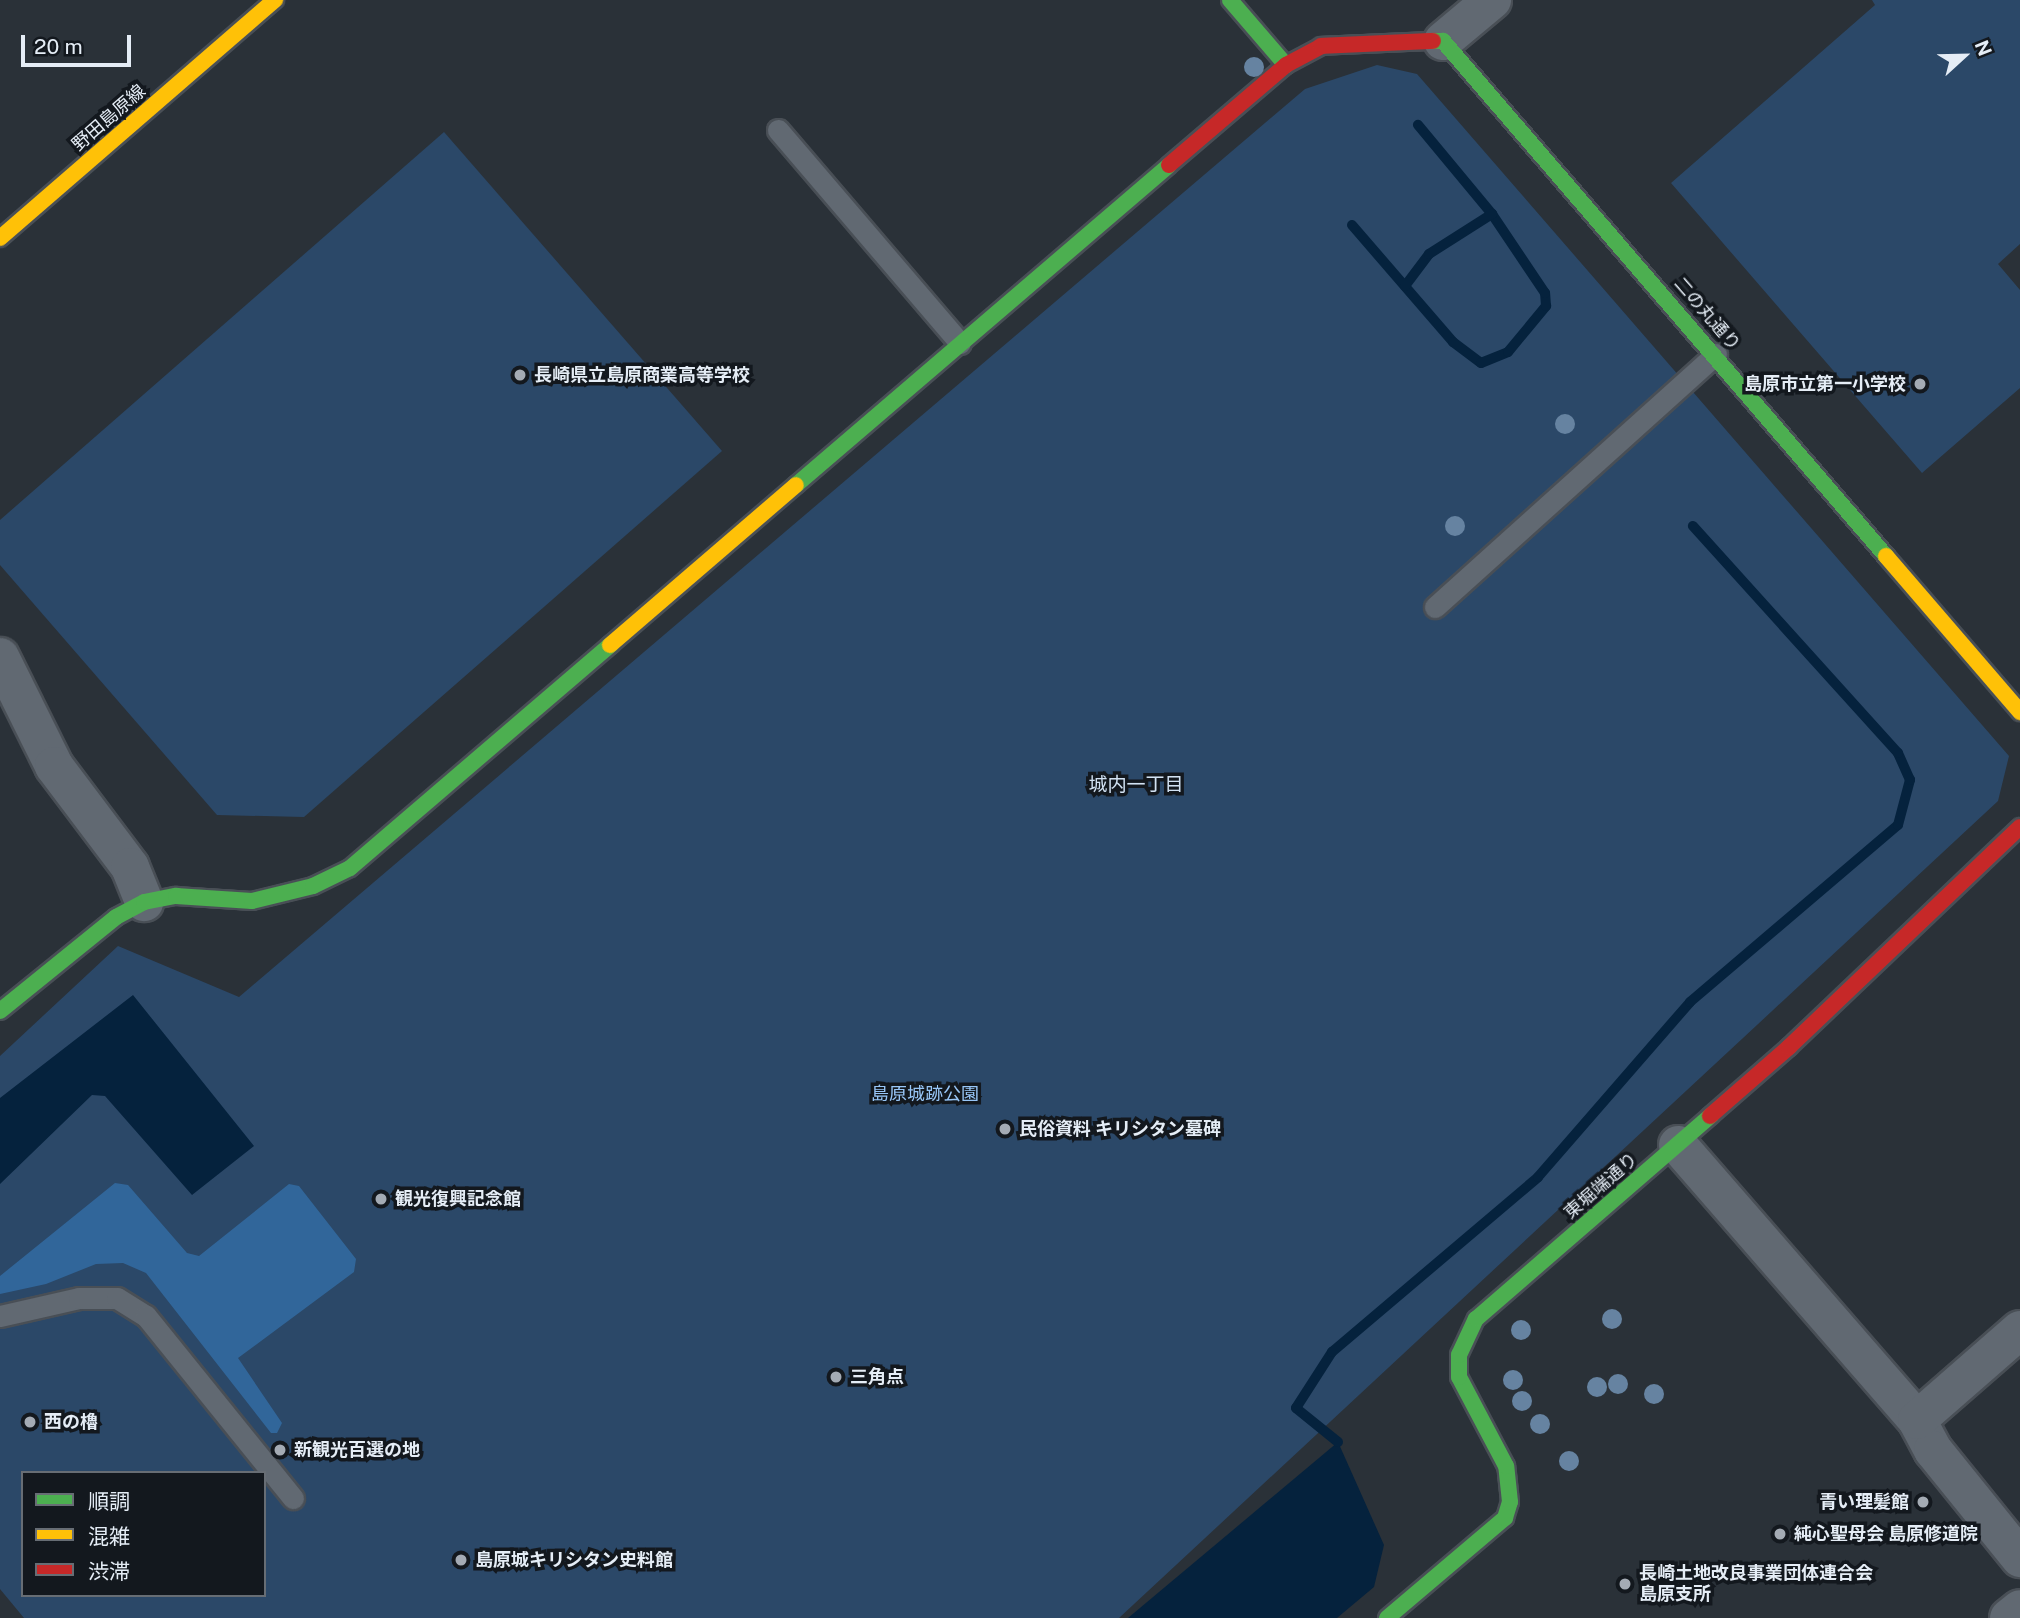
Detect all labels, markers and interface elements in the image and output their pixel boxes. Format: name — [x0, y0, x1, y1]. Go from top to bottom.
scale bar — [24, 21, 135, 65]
north arrow — [1929, 21, 1999, 91]
text: 20 m — [34, 34, 83, 59]
text: N — [1970, 37, 1996, 59]
street label: 野田島原線 — [68, 80, 150, 156]
street label: 二の丸通り — [1669, 273, 1745, 355]
place label: 長崎県立島原商業高等学校 — [534, 364, 750, 386]
marker: 長崎県立島原商業高等学校 — [512, 367, 528, 383]
place label: 島原市立第一小学校 — [1744, 373, 1906, 395]
marker: 島原市立第一小学校 — [1912, 376, 1928, 392]
district label: 城内一丁目 — [1089, 774, 1183, 796]
park label: 島原城跡公園 — [871, 1083, 979, 1105]
place label: 民俗資料 キリシタン墓碑 — [1019, 1118, 1221, 1140]
marker: 民俗資料 キリシタン墓碑 — [997, 1121, 1013, 1137]
street label: 東堀端通り — [1560, 1148, 1642, 1224]
place label: 観光復興記念館 — [395, 1188, 521, 1210]
marker: 観光復興記念館 — [373, 1191, 389, 1207]
place label: 三角点 — [850, 1366, 904, 1388]
marker: 三角点 — [828, 1369, 844, 1385]
place label: 西の櫓 — [44, 1411, 98, 1433]
marker: 西の櫓 — [22, 1414, 38, 1430]
place label: 新観光百選の地 — [294, 1439, 420, 1461]
marker: 新観光百選の地 — [272, 1442, 288, 1458]
legend — [21, 1471, 266, 1597]
text: 順調 — [88, 1489, 130, 1514]
place label: 青い理髪館 — [1819, 1491, 1909, 1513]
marker: 青い理髪館 — [1915, 1494, 1931, 1510]
place label: 純心聖母会 島原修道院 — [1794, 1523, 1978, 1545]
text: 混雑 — [88, 1524, 130, 1549]
marker: 純心聖母会 島原修道院 — [1772, 1526, 1788, 1542]
place label: 島原城キリシタン史料館 — [475, 1549, 673, 1571]
marker: 島原城キリシタン史料館 — [453, 1552, 469, 1568]
text: 渋滞 — [88, 1559, 130, 1584]
place label: 長崎土地改良事業団体連合会 島原支所 — [1639, 1563, 1873, 1606]
marker: 長崎土地改良事業団体連合会 島原支所 — [1617, 1576, 1633, 1592]

